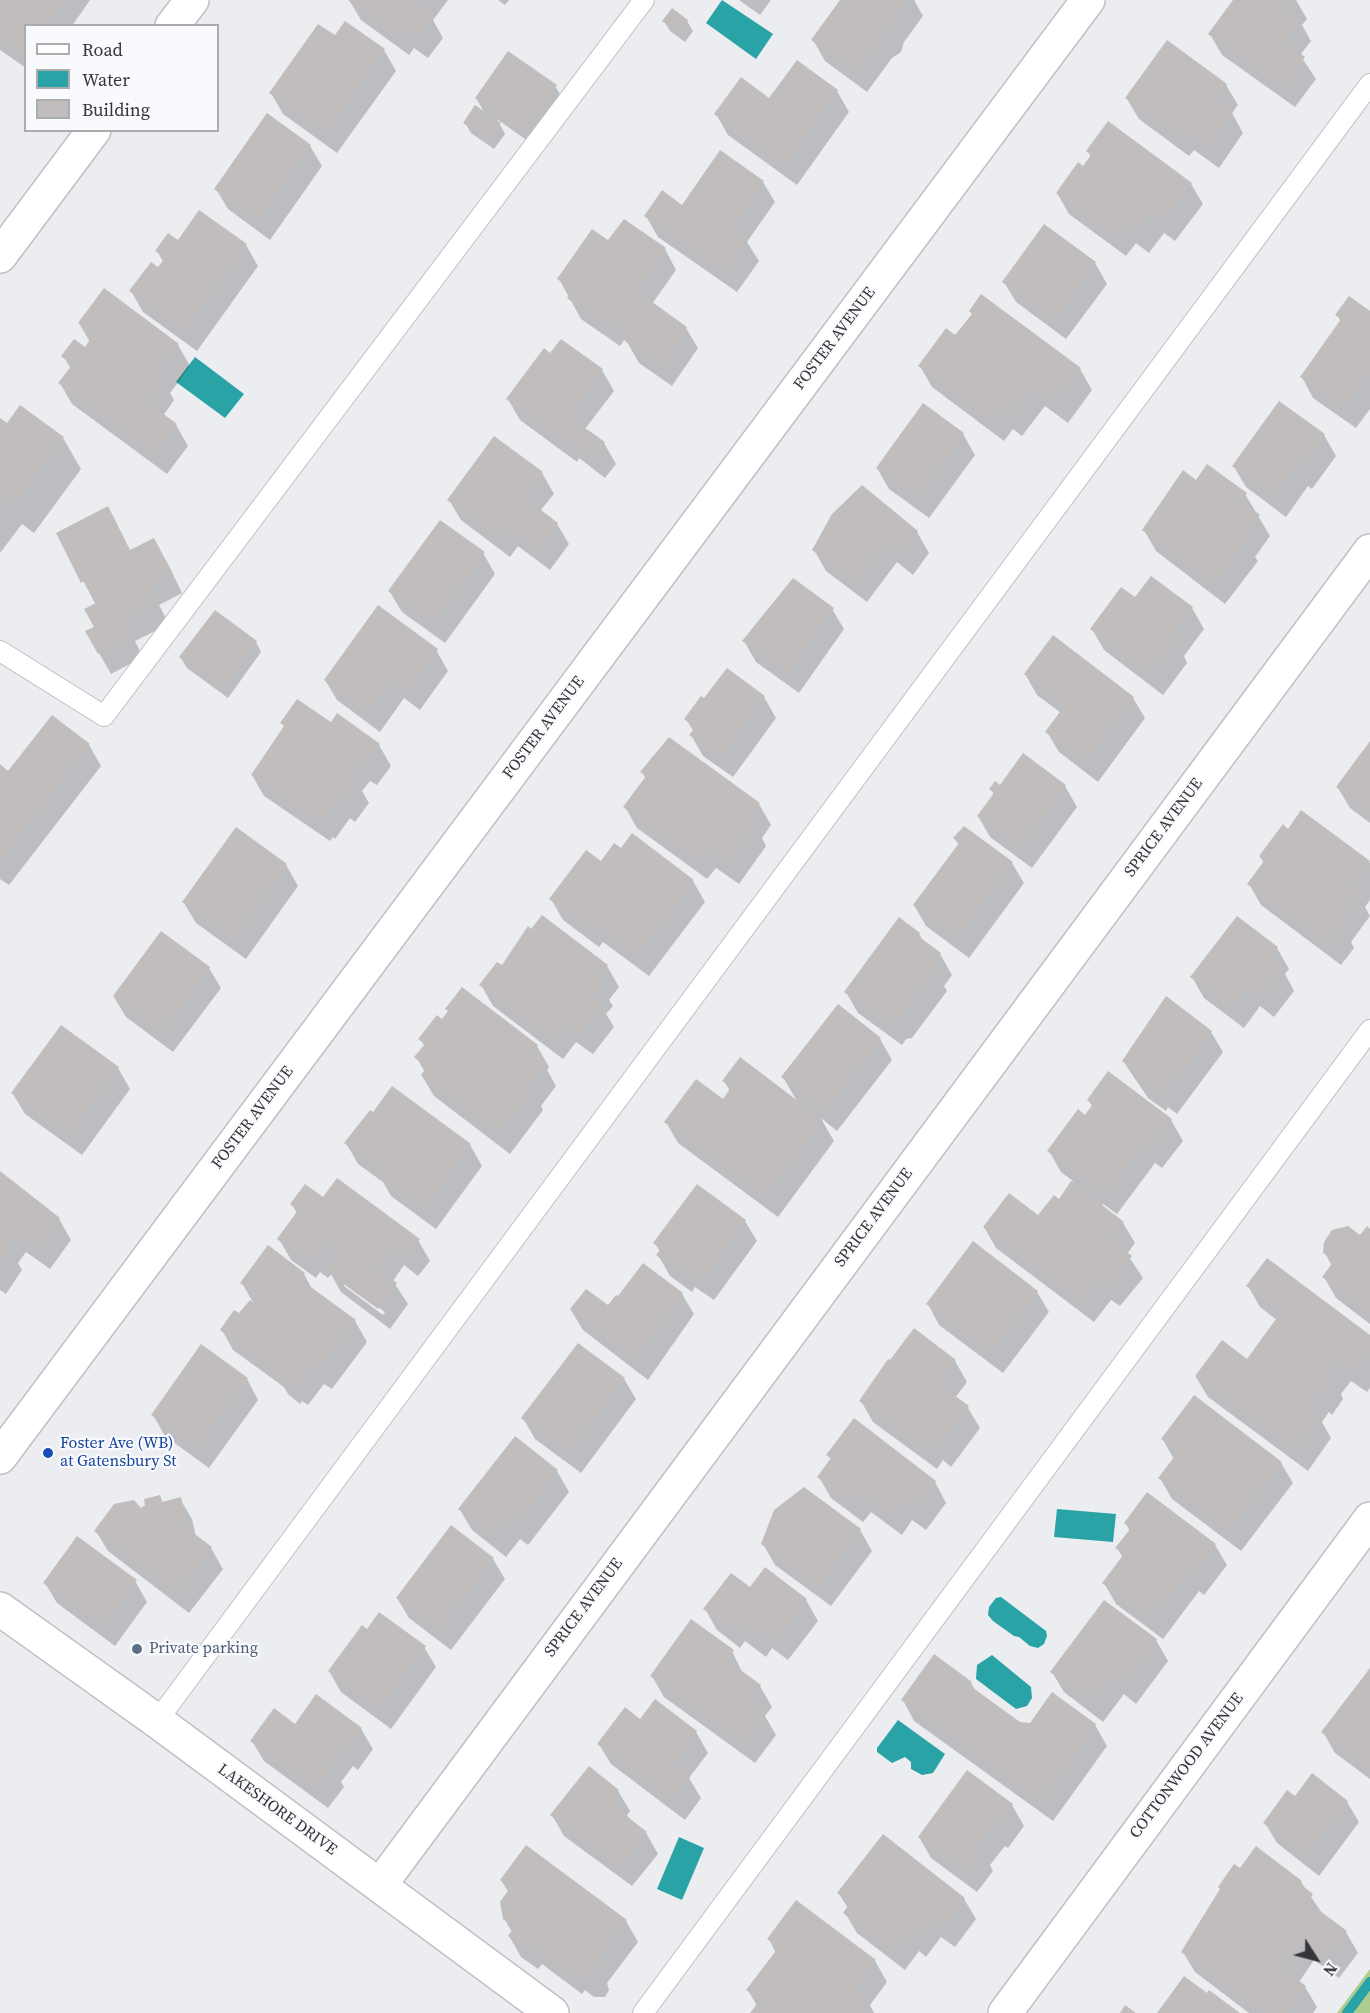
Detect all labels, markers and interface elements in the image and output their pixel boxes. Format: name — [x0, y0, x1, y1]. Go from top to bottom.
legend — [24, 24, 219, 132]
text: Road — [82, 37, 123, 62]
text: Water — [82, 67, 130, 92]
text: Building — [82, 97, 150, 122]
street label: FOSTER AVENUE — [790, 284, 880, 394]
street label: FOSTER AVENUE — [499, 673, 589, 783]
street label: SPRICE AVENUE — [1121, 775, 1207, 881]
street label: FOSTER AVENUE — [208, 1063, 298, 1173]
street label: SPRICE AVENUE — [831, 1165, 917, 1271]
place label: Foster Ave (WB) at Gatensbury St — [60, 1434, 176, 1472]
marker: Foster Ave (WB) at Gatensbury St — [41, 1446, 55, 1460]
street label: SPRICE AVENUE — [541, 1555, 627, 1661]
place label: Private parking — [149, 1639, 258, 1659]
marker: Private parking — [130, 1642, 144, 1656]
street label: COTTONWOOD AVENUE — [1126, 1689, 1248, 1843]
street label: LAKESHORE DRIVE — [214, 1760, 340, 1860]
north arrow — [1286, 1929, 1346, 1989]
text: N — [1318, 1958, 1343, 1981]

